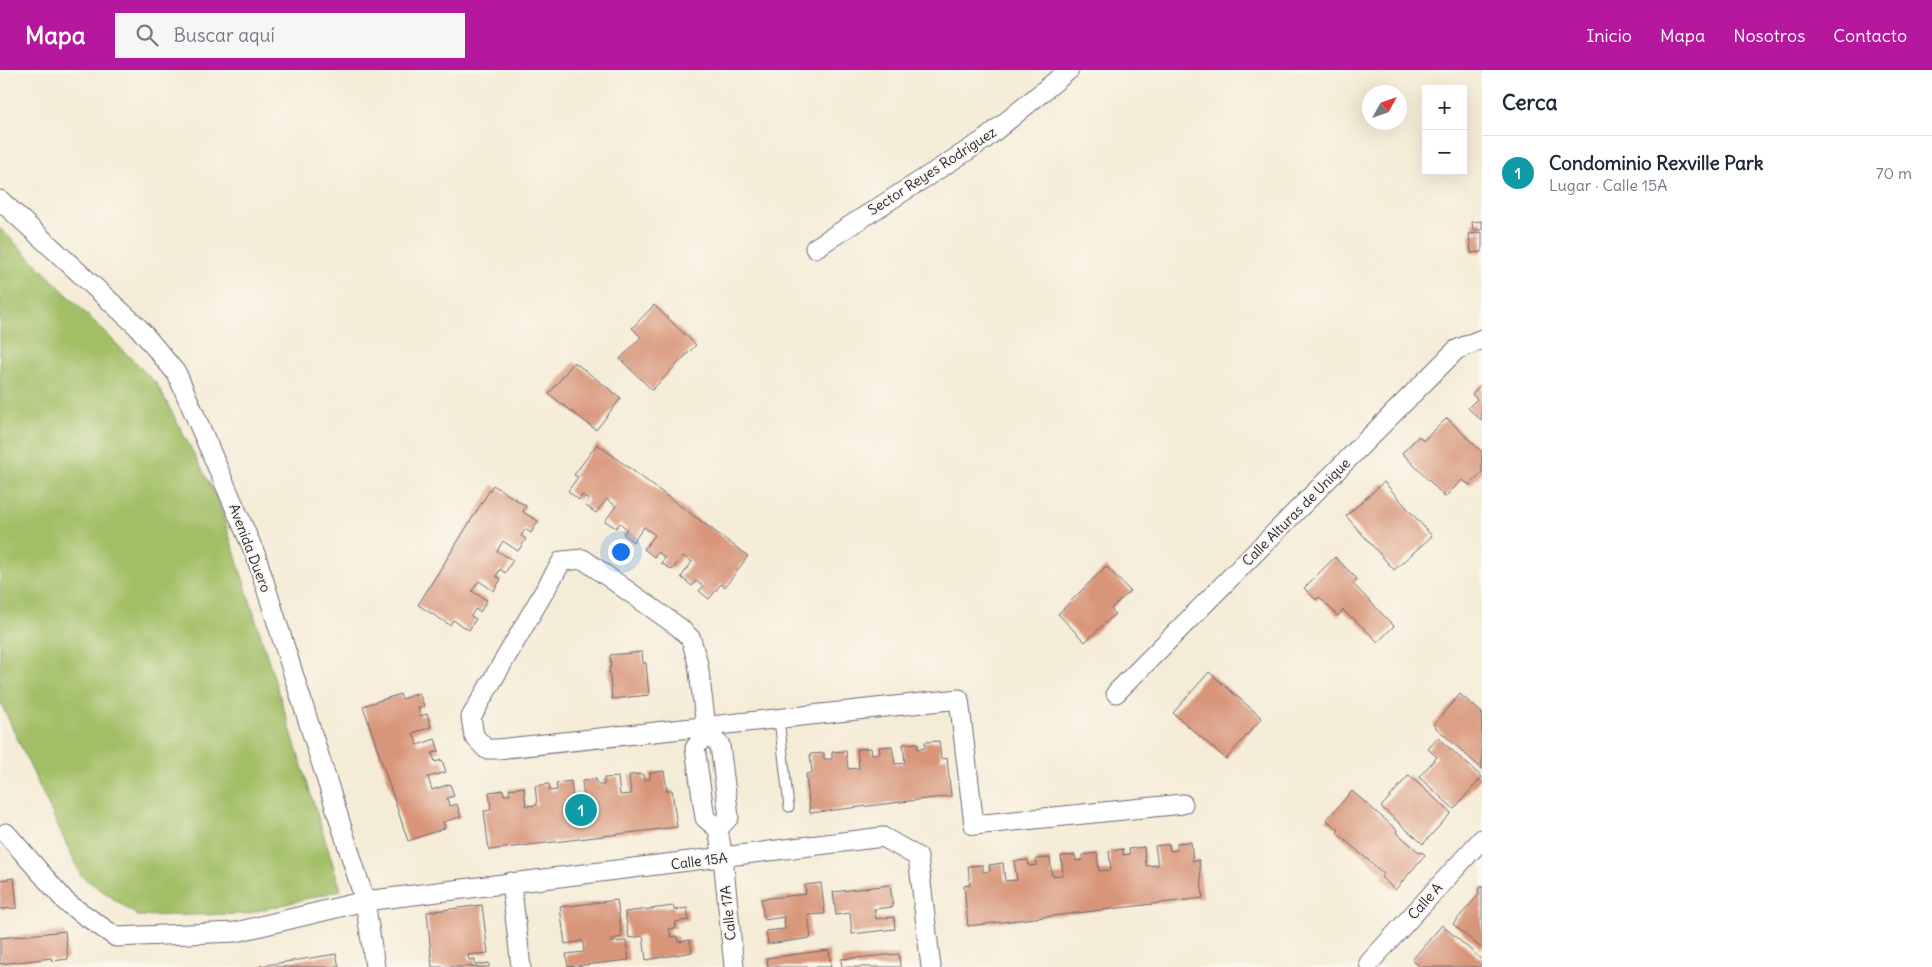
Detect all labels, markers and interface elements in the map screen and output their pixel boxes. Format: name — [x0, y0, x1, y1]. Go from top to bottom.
search box — [115, 13, 465, 58]
text: Mapa — [25, 20, 85, 50]
icon: search — [133, 21, 161, 49]
text: Buscar aquí — [173, 23, 275, 47]
text: Inicio — [1586, 24, 1632, 47]
text: Mapa — [1660, 24, 1705, 47]
text: Nosotros — [1733, 24, 1805, 47]
text: Contacto — [1833, 24, 1907, 47]
north arrow — [1362, 85, 1407, 130]
map controls — [1422, 85, 1467, 175]
button: + — [1422, 85, 1467, 130]
text: Cerca — [1502, 89, 1557, 116]
street label: Sector Reyes Rodríguez — [864, 123, 1000, 219]
button: − — [1422, 130, 1467, 175]
text: Condominio Rexville Park — [1549, 151, 1764, 175]
text: 1 — [1515, 163, 1521, 183]
text: 70 m — [1876, 163, 1912, 183]
text: Lugar · Calle 15A — [1549, 175, 1668, 195]
street label: Calle Alturas de Unique — [1238, 454, 1354, 570]
street label: Avenida Duero — [225, 501, 275, 595]
your location — [608, 539, 634, 565]
pin: 1 — [565, 791, 597, 829]
street label: Calle 15A — [670, 849, 728, 873]
street label: Calle A — [1404, 879, 1446, 923]
street label: Calle 17A — [716, 885, 740, 941]

